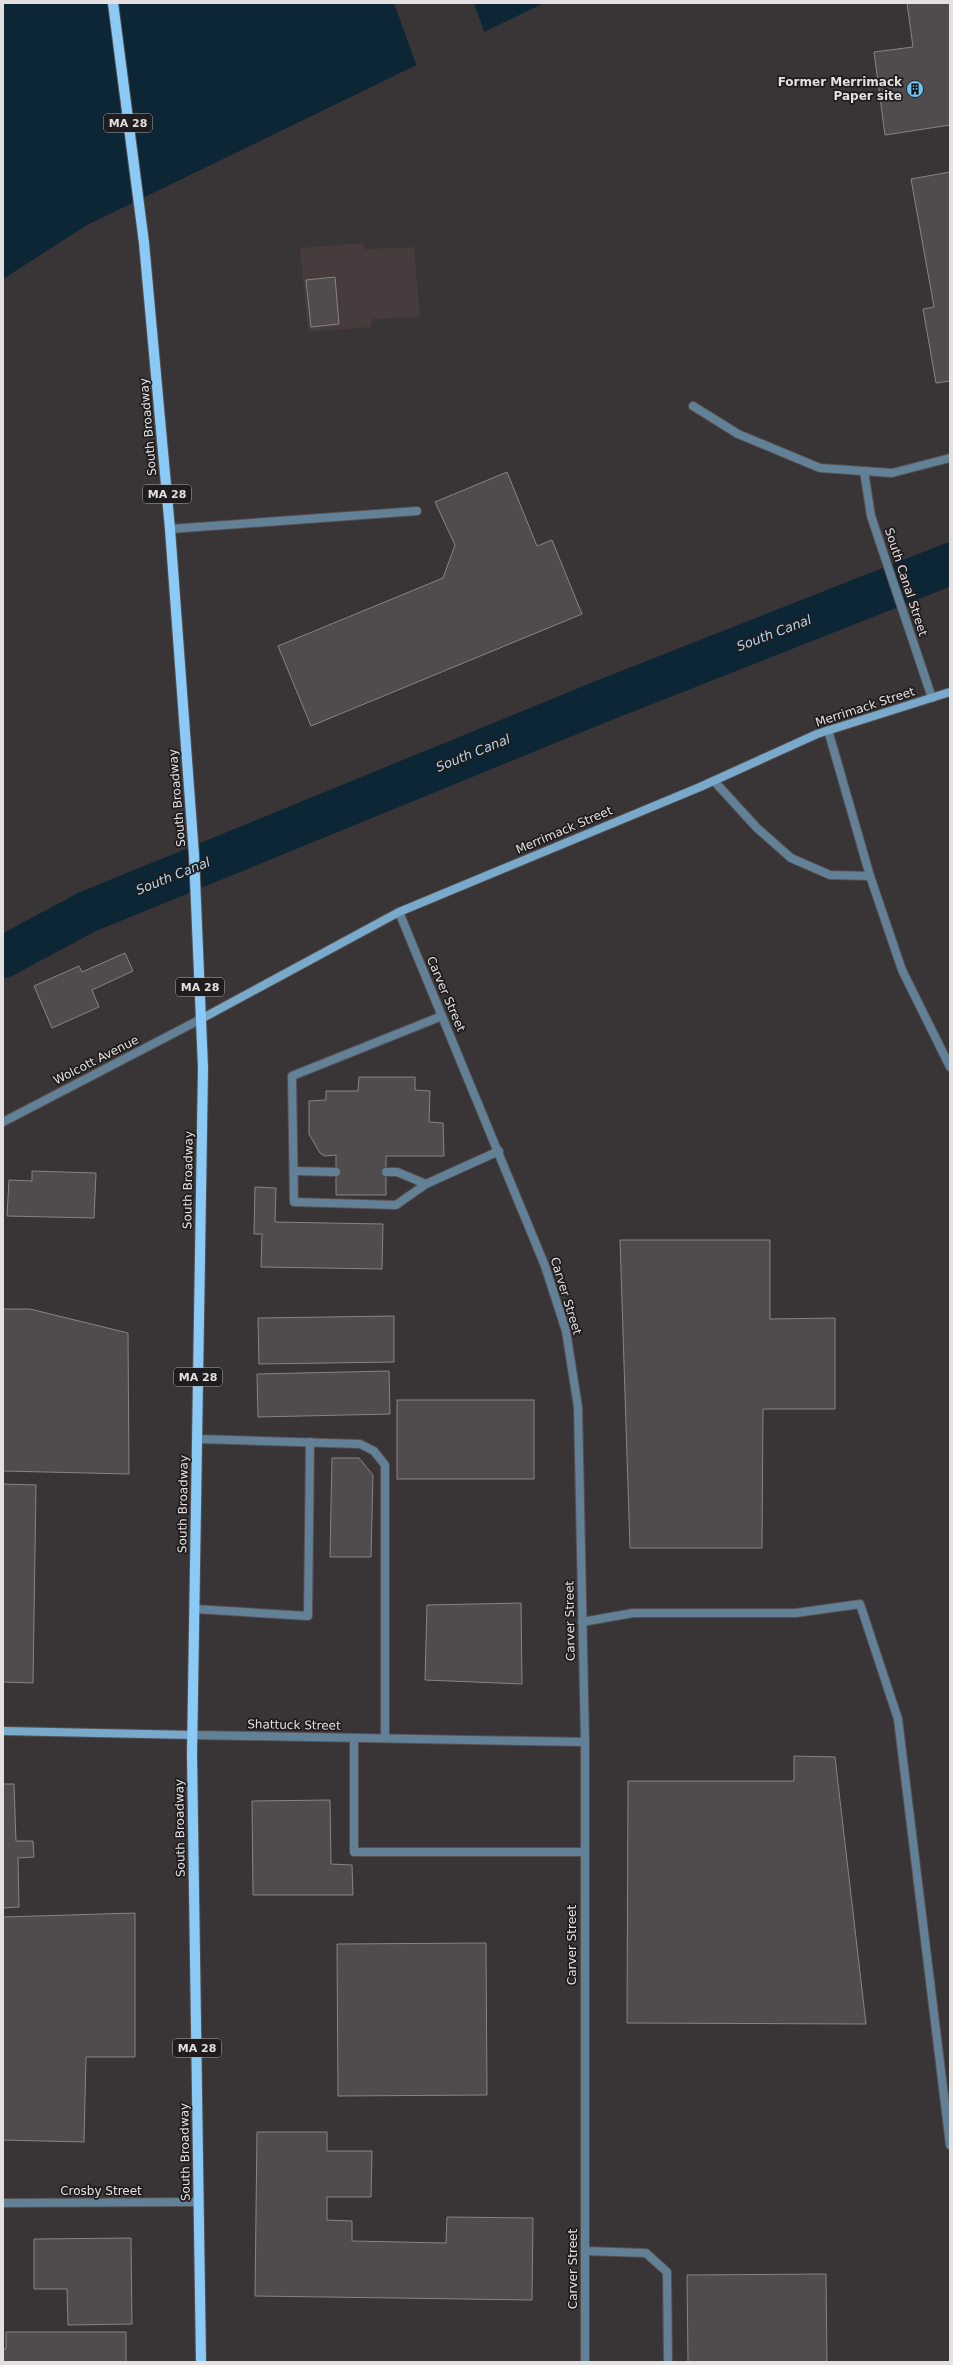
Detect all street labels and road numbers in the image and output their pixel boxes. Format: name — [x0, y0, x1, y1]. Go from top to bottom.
road number: MA 28 — [104, 114, 152, 132]
street label: South Broadway — [137, 377, 159, 477]
road number: MA 28 — [143, 485, 191, 503]
street label: South Canal Street — [882, 526, 930, 638]
street label: Merrimack Street — [814, 684, 917, 730]
street label: South Broadway — [166, 748, 188, 848]
street label: Merrimack Street — [514, 803, 615, 857]
street label: Carver Street — [424, 954, 468, 1034]
road number: MA 28 — [176, 978, 224, 996]
street label: Wolcott Avenue — [51, 1033, 141, 1087]
street label: South Broadway — [180, 1131, 196, 1229]
street label: Carver Street — [548, 1256, 585, 1337]
road number: MA 28 — [174, 1368, 222, 1386]
street label: South Broadway — [175, 1455, 191, 1553]
street label: Carver Street — [562, 1580, 578, 1661]
street label: Shattuck Street — [247, 1717, 341, 1733]
street label: South Broadway — [172, 1779, 188, 1877]
street label: Carver Street — [565, 1905, 579, 1985]
road number: MA 28 — [173, 2039, 221, 2057]
street label: South Broadway — [177, 2103, 193, 2201]
street label: Crosby Street — [60, 2184, 142, 2198]
street label: Carver Street — [566, 2229, 580, 2309]

